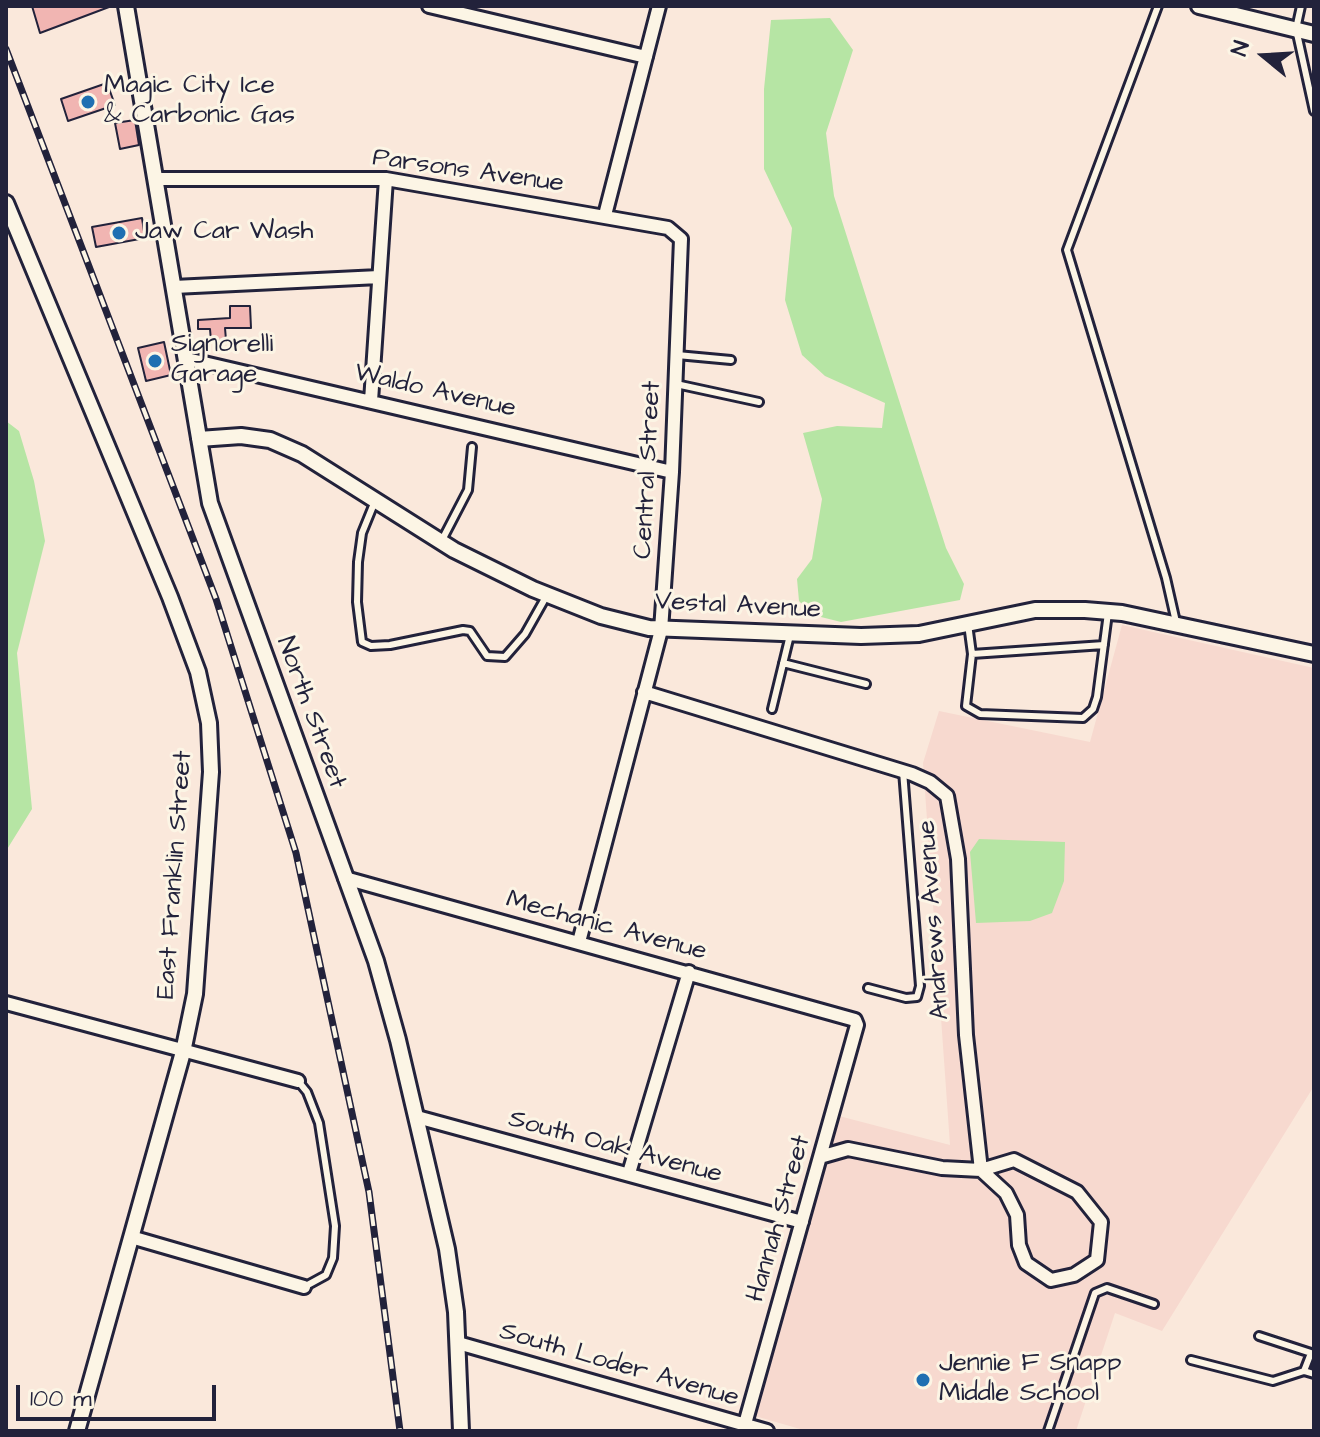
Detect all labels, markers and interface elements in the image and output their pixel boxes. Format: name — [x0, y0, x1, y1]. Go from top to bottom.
north arrow — [1224, 16, 1304, 96]
text: N — [1224, 37, 1258, 60]
place label: Magic City Ice & Carbonic Gas — [104, 71, 295, 132]
marker: Magic City Ice & Carbonic Gas — [79, 93, 97, 111]
street label: Parsons Avenue — [370, 143, 566, 201]
place label: Jaw Car Wash — [135, 217, 313, 249]
marker: Jaw Car Wash — [110, 224, 128, 242]
place label: Signorelli Garage — [171, 330, 273, 392]
marker: Signorelli Garage — [146, 352, 164, 370]
street label: Waldo Avenue — [351, 358, 519, 426]
street label: Central Street — [629, 380, 669, 560]
street label: Vestal Avenue — [654, 587, 822, 627]
street label: North Street — [268, 633, 352, 793]
street label: East Franklin Street — [152, 750, 200, 1000]
street label: Andrews Avenue — [912, 819, 958, 1021]
street label: Mechanic Avenue — [502, 885, 710, 969]
street label: South Oak Avenue — [505, 1104, 725, 1192]
street label: Hannah Street — [741, 1132, 819, 1306]
street label: South Loder Avenue — [496, 1317, 742, 1415]
place label: Jennie F Snapp Middle School — [939, 1349, 1122, 1410]
scale bar — [20, 1369, 220, 1419]
marker: Jennie F Snapp Middle School — [914, 1371, 932, 1389]
text: 100 m — [30, 1382, 92, 1416]

